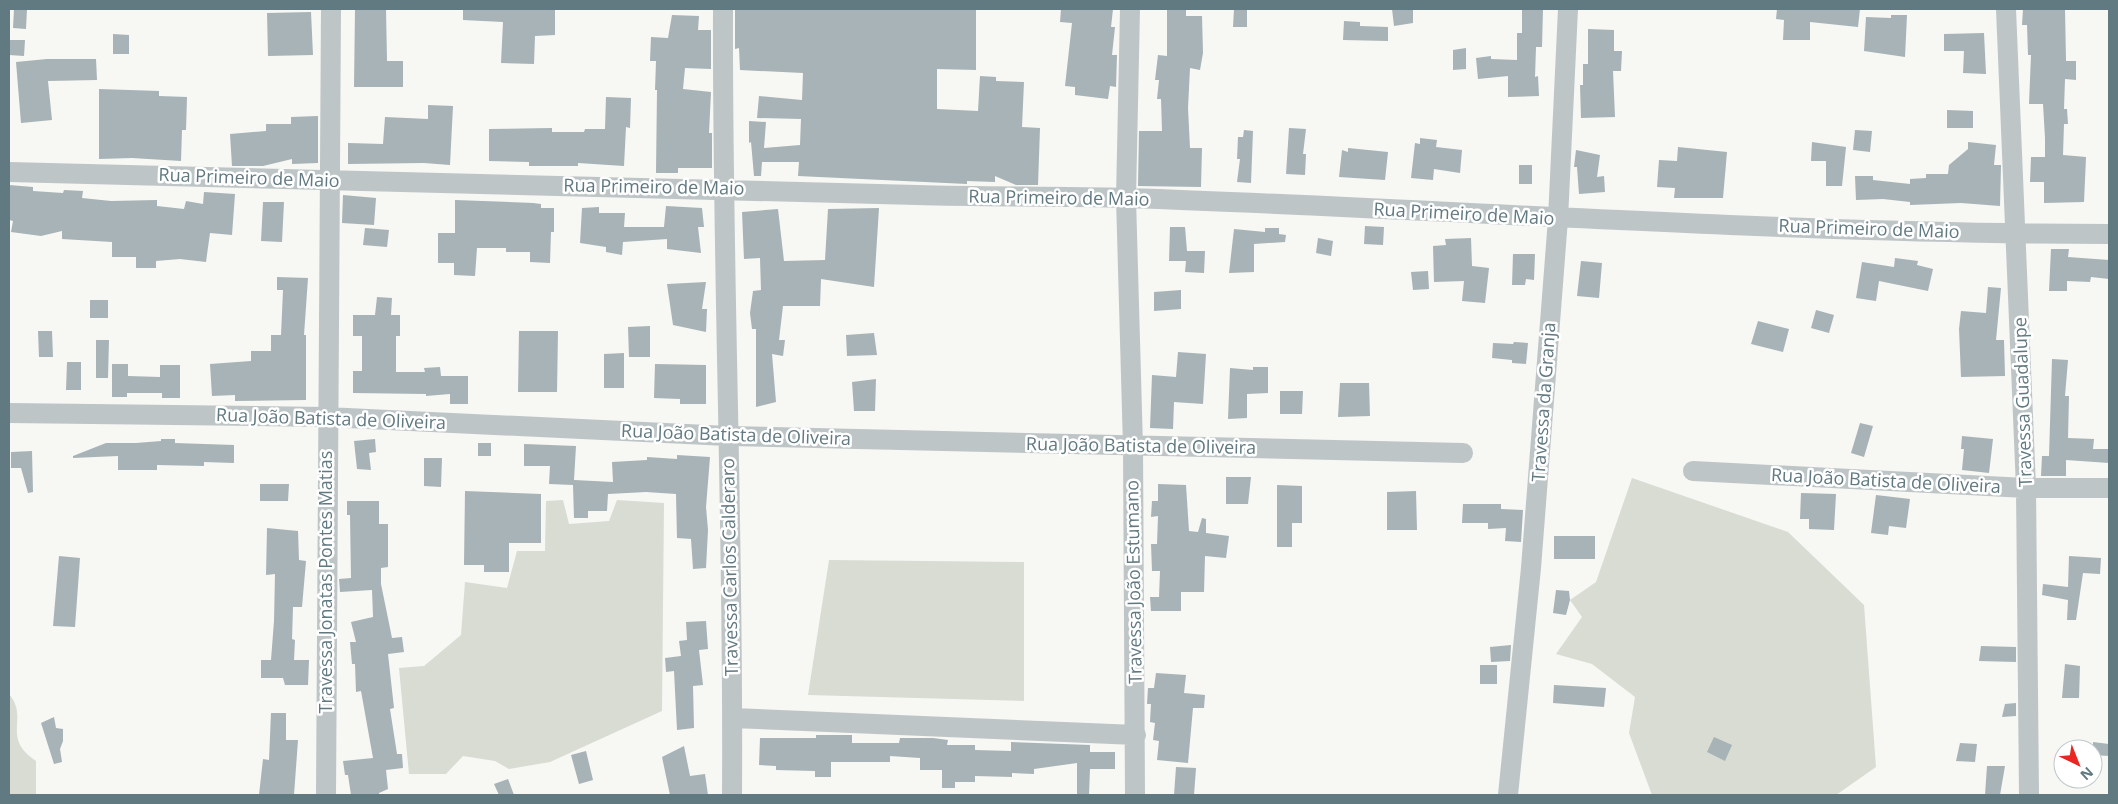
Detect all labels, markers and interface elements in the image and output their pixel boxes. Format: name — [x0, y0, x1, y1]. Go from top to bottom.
street label: Rua Primeiro de Maio — [158, 162, 340, 192]
street label: Rua Primeiro de Maio — [563, 172, 745, 200]
street label: Rua Primeiro de Maio — [968, 183, 1150, 211]
street label: Rua Primeiro de Maio — [1373, 196, 1555, 230]
street label: Rua Primeiro de Maio — [1778, 213, 1960, 243]
street label: Travessa Guadalupe — [2007, 317, 2037, 487]
street label: Travessa da Granja — [1525, 321, 1561, 483]
street label: Rua João Batista de Oliveira — [216, 402, 446, 434]
street label: Rua João Batista de Oliveira — [621, 418, 851, 450]
street label: Rua João Batista de Oliveira — [1026, 431, 1256, 459]
street label: Travessa Jonatas Pontes Matias — [313, 451, 337, 713]
street label: Travessa Carlos Calderaro — [715, 458, 743, 676]
street label: Rua João Batista de Oliveira — [1771, 462, 2002, 498]
street label: Travessa João Estumano — [1119, 480, 1147, 684]
north arrow — [2053, 739, 2103, 789]
text: N — [2077, 763, 2098, 785]

